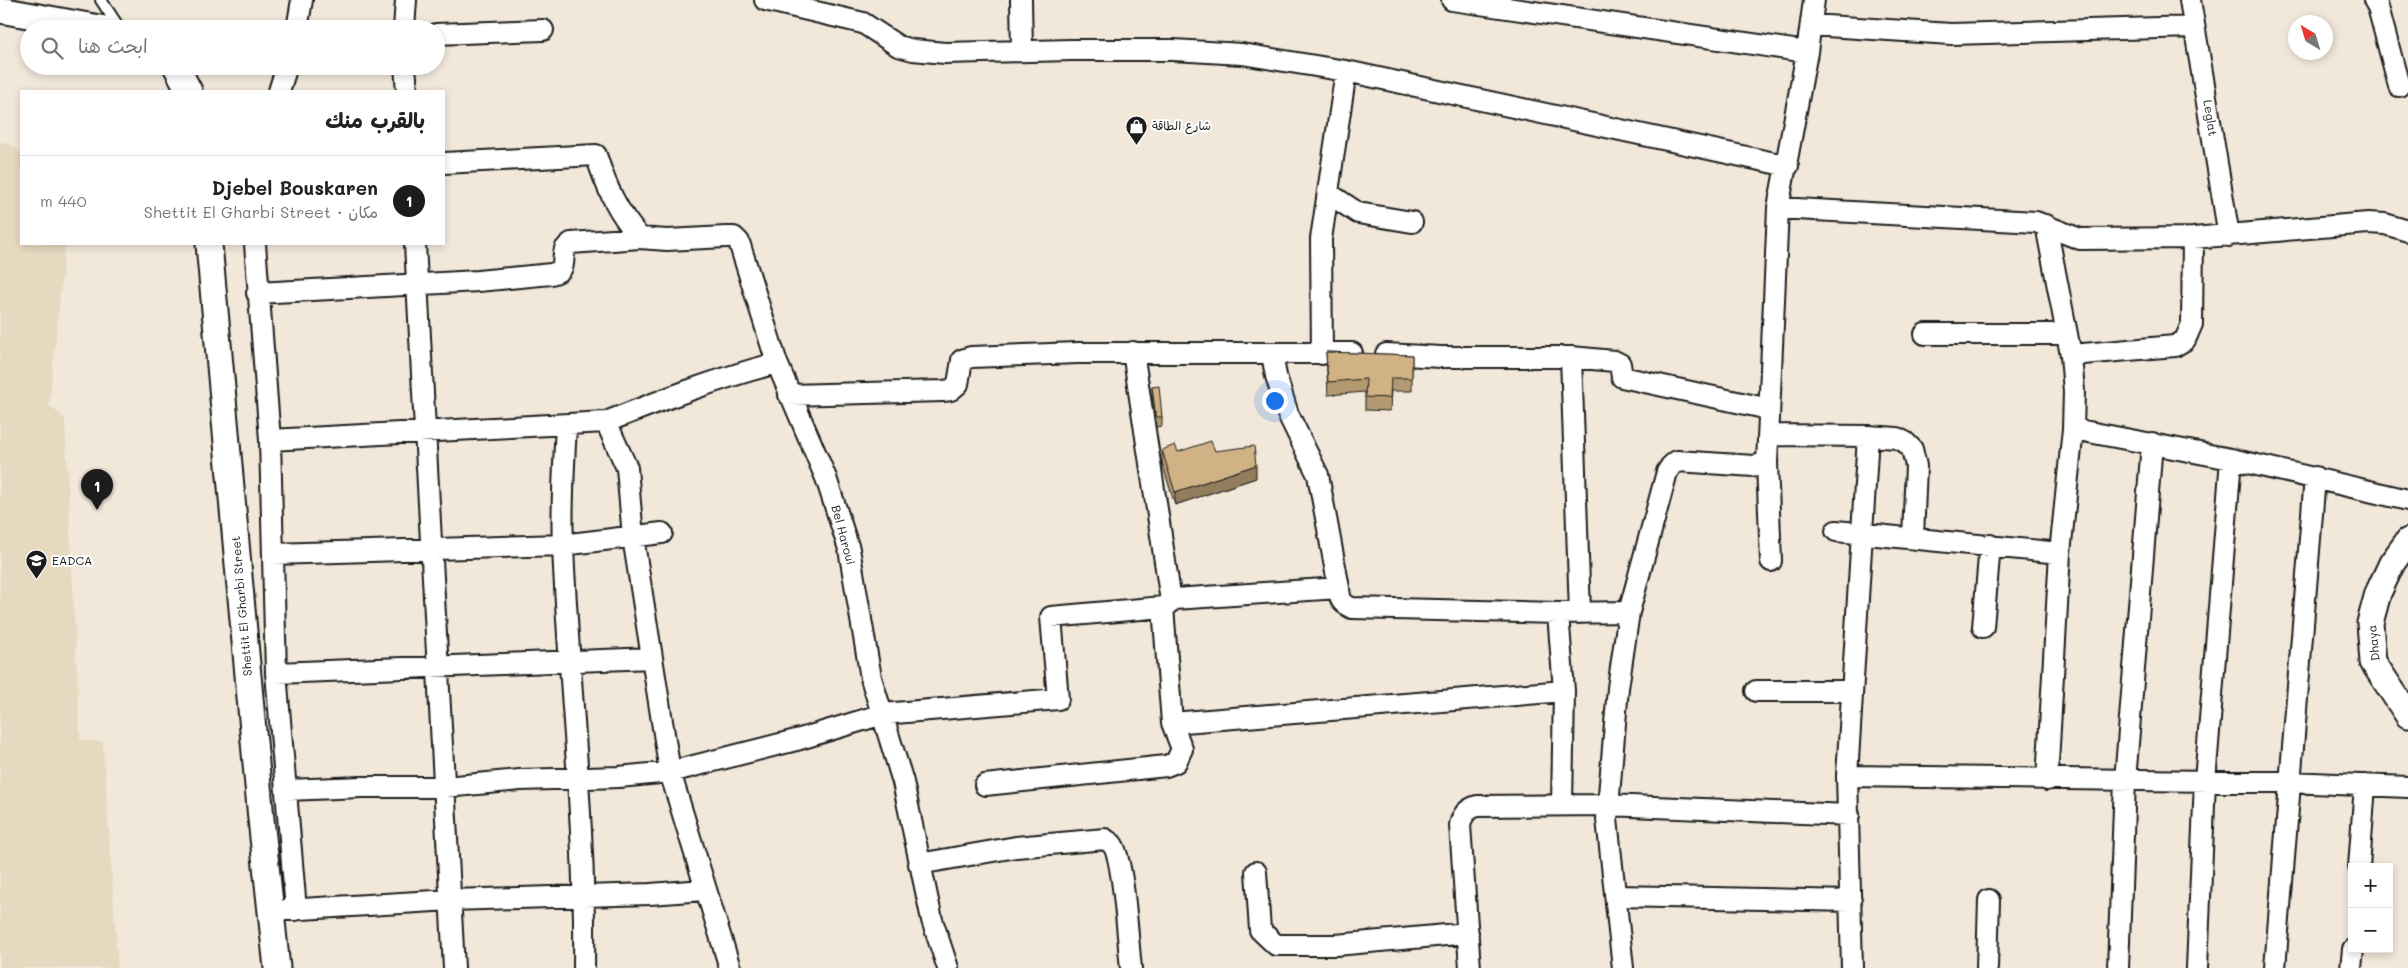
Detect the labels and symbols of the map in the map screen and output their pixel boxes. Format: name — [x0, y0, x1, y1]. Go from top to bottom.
north arrow — [2288, 15, 2333, 60]
street label: Leglat — [2200, 99, 2222, 137]
shop icon: شارع الطاقة — [1124, 114, 1148, 145]
place label: شارع الطاقة — [1152, 117, 1211, 135]
your location — [1262, 388, 1288, 414]
pin: 1 — [81, 469, 113, 510]
street label: Bel Haroui — [828, 503, 860, 566]
street label: Shettit El Gharbi Street — [227, 535, 255, 677]
school or university icon: EADCA — [24, 549, 48, 580]
place label: EADCA — [52, 552, 92, 568]
street label: Dhaya — [2363, 624, 2383, 662]

